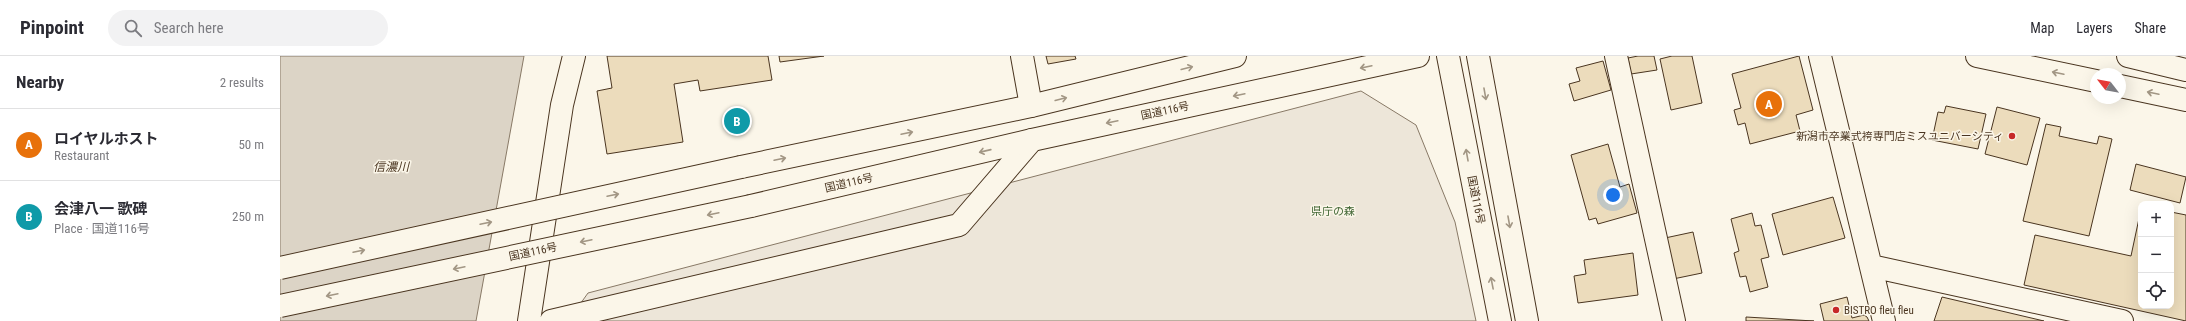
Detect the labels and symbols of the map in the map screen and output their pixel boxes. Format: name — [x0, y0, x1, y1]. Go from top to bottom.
one-way arrow — [1181, 63, 1194, 71]
one-way arrow — [1360, 64, 1373, 72]
north arrow — [2090, 68, 2126, 104]
one-way arrow — [2052, 69, 2065, 77]
one-way arrow — [1482, 87, 1490, 100]
pin: A — [1756, 89, 1782, 119]
one-way arrow — [2147, 89, 2160, 97]
one-way arrow — [1233, 91, 1246, 99]
one-way arrow — [1054, 95, 1067, 102]
street label: 国道116号 — [1140, 100, 1190, 122]
pin: B — [724, 106, 750, 136]
one-way arrow — [1106, 119, 1119, 127]
one-way arrow — [900, 128, 913, 136]
place label: 新潟市卒業式袴専門店ミスユニバーシティ — [1796, 130, 2004, 143]
marker: 新潟市卒業式袴専門店ミスユニバーシティ — [2007, 131, 2017, 141]
one-way arrow — [979, 148, 992, 155]
one-way arrow — [1463, 149, 1471, 162]
one-way arrow — [773, 155, 786, 163]
water label: 信濃川 — [373, 160, 411, 174]
street label: 国道116号 — [824, 171, 874, 195]
street label: 国道116号 — [1465, 175, 1487, 225]
your location — [1603, 185, 1623, 205]
one-way arrow — [606, 191, 619, 199]
park label: 県庁の森 — [1311, 205, 1355, 218]
one-way arrow — [707, 210, 720, 218]
one-way arrow — [1505, 215, 1513, 228]
one-way arrow — [479, 219, 492, 227]
one-way arrow — [580, 237, 593, 245]
street label: 国道116号 — [508, 241, 558, 263]
one-way arrow — [352, 246, 365, 254]
one-way arrow — [453, 264, 466, 272]
one-way arrow — [1488, 277, 1496, 290]
one-way arrow — [326, 291, 339, 299]
place label: BISTRO fleu fleu — [1844, 304, 1914, 317]
marker: BISTRO fleu fleu — [1831, 305, 1841, 315]

